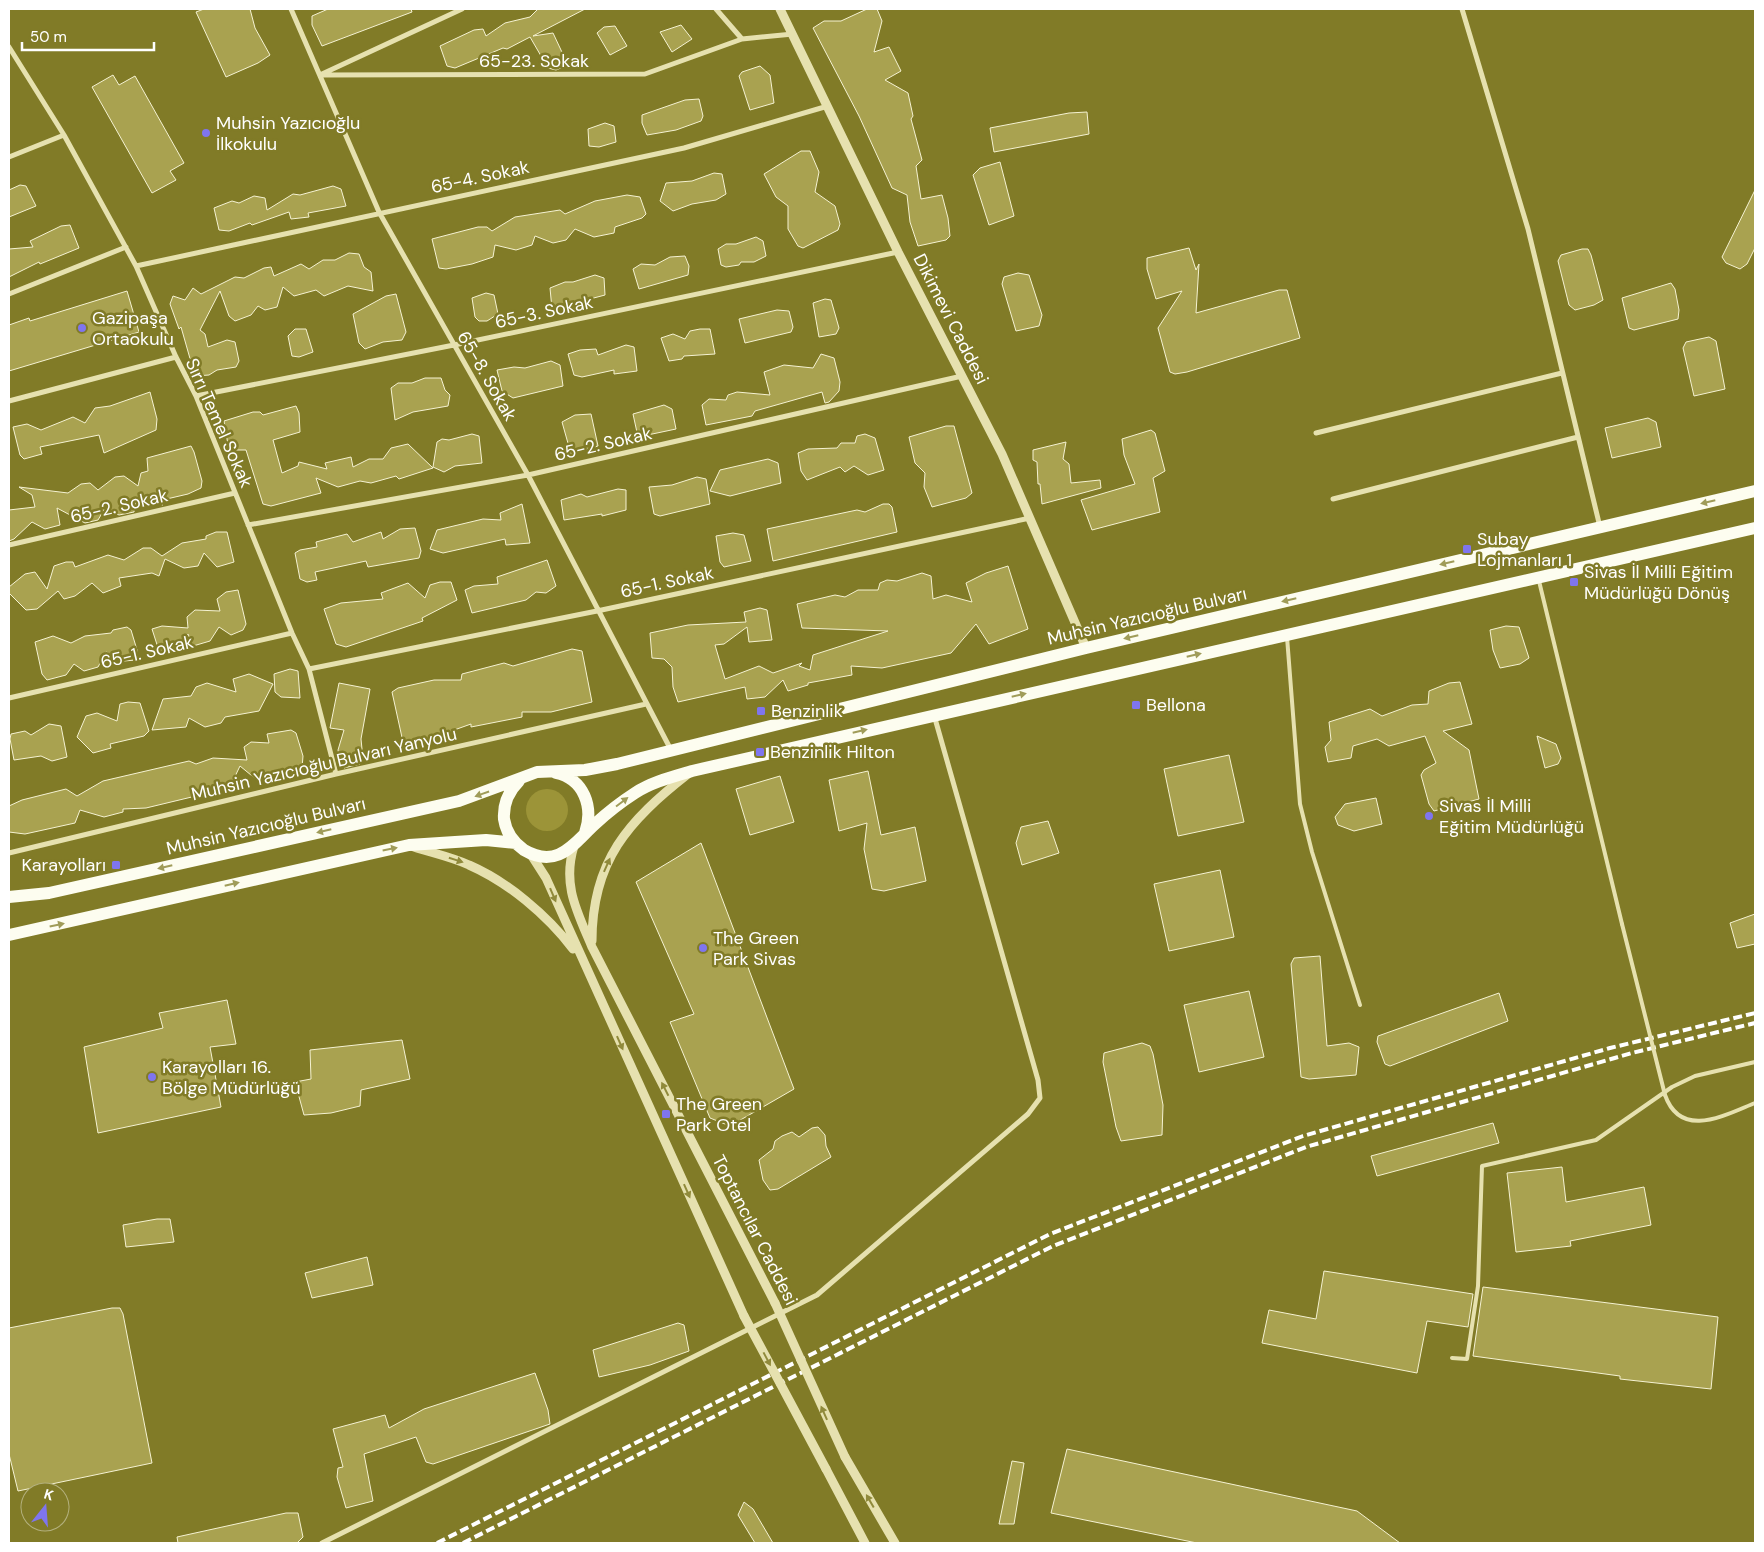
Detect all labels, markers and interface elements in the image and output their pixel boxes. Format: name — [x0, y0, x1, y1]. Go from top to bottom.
scale bar — [22, 20, 155, 52]
text: 50 m — [30, 27, 67, 47]
street label: 65-23. Sokak — [479, 49, 589, 73]
place label: Muhsin Yazıcıoğlu İlkokulu — [216, 111, 360, 156]
marker: Muhsin Yazıcıoğlu İlkokulu — [200, 127, 212, 139]
street label: 65-4. Sokak — [429, 155, 531, 199]
street label: Dikimevi Caddesi — [908, 250, 994, 388]
street label: 65-3. Sokak — [493, 290, 595, 334]
place label: Gazipaşa Ortaokulu — [92, 306, 174, 351]
marker: Gazipaşa Ortaokulu — [76, 322, 88, 334]
street label: 65-8. Sokak — [452, 327, 522, 425]
street label: Sırrı Temel Sokak — [180, 354, 258, 492]
street label: 65-2. Sokak — [552, 421, 654, 467]
street label: 65-2. Sokak — [68, 483, 170, 529]
one-way arrow — [1700, 498, 1715, 506]
place label: Subay Lojmanları 1 — [1477, 527, 1572, 572]
marker: Subay Lojmanları 1 — [1461, 543, 1473, 555]
one-way arrow — [1440, 559, 1455, 567]
street label: 65-1. Sokak — [618, 560, 716, 604]
place label: Sivas İl Milli Eğitim Müdürlüğü Dönüş — [1584, 560, 1733, 605]
marker: Sivas İl Milli Eğitim Müdürlüğü Dönüş — [1568, 576, 1580, 588]
street label: Muhsin Yazıcıoğlu Bulvarı — [1045, 581, 1249, 651]
one-way arrow — [1282, 596, 1297, 604]
street label: 65-1. Sokak — [98, 630, 196, 674]
one-way arrow — [1123, 633, 1138, 641]
one-way arrow — [1187, 651, 1202, 659]
one-way arrow — [1011, 691, 1026, 699]
place label: Bellona — [1146, 693, 1206, 717]
place label: Benzinlik — [771, 699, 843, 723]
marker: Bellona — [1130, 699, 1142, 711]
marker: Benzinlik — [755, 705, 767, 717]
street label: Muhsin Yazıcıoğlu Bulvarı Yanyolu — [189, 722, 459, 806]
one-way arrow — [853, 727, 868, 735]
place label: Benzinlik Hilton — [770, 740, 895, 764]
marker: Benzinlik Hilton — [754, 746, 766, 758]
one-way arrow — [474, 790, 489, 798]
street label: Muhsin Yazıcıoğlu Bulvarı — [164, 791, 368, 861]
place label: Sivas İl Milli Eğitim Müdürlüğü — [1439, 794, 1584, 839]
one-way arrow — [615, 797, 629, 807]
marker: Sivas İl Milli Eğitim Müdürlüğü — [1423, 810, 1435, 822]
one-way arrow — [316, 827, 331, 835]
one-way arrow — [383, 845, 398, 853]
place label: Karayolları — [22, 853, 106, 877]
one-way arrow — [448, 857, 463, 865]
one-way arrow — [604, 858, 612, 872]
marker: Karayolları — [110, 859, 122, 871]
one-way arrow — [157, 863, 173, 871]
one-way arrow — [224, 880, 239, 888]
one-way arrow — [550, 888, 558, 902]
one-way arrow — [49, 921, 64, 929]
place label: The Green Park Sivas — [713, 926, 799, 971]
marker: The Green Park Sivas — [697, 942, 709, 954]
one-way arrow — [616, 1036, 624, 1050]
place label: Karayolları 16. Bölge Müdürlüğü — [162, 1055, 301, 1100]
marker: Karayolları 16. Bölge Müdürlüğü — [146, 1071, 158, 1083]
one-way arrow — [661, 1082, 669, 1096]
place label: The Green Park Otel — [676, 1092, 762, 1137]
marker: The Green Park Otel — [660, 1108, 672, 1120]
street label: Toptancılar Caddesi — [707, 1151, 803, 1309]
one-way arrow — [684, 1184, 692, 1198]
one-way arrow — [763, 1352, 771, 1366]
one-way arrow — [820, 1406, 828, 1420]
north arrow — [20, 1482, 70, 1532]
text: K — [42, 1485, 56, 1505]
one-way arrow — [866, 1495, 875, 1508]

